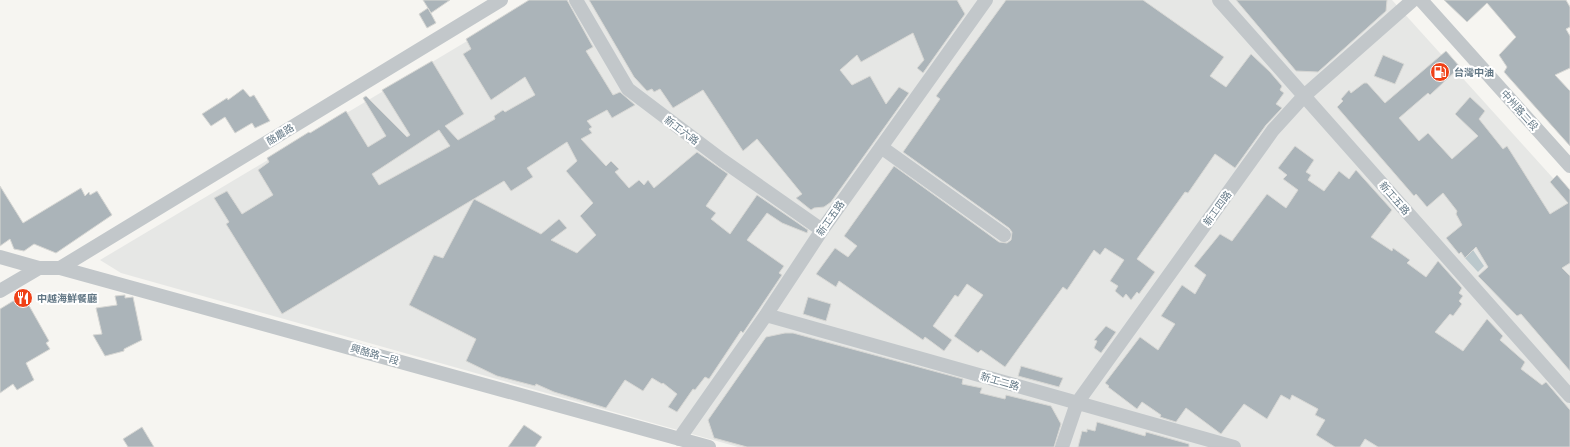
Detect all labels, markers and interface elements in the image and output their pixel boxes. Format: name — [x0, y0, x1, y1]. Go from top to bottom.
fuel station icon: 台灣中油 — [1429, 61, 1451, 83]
place label: 台灣中油 — [1454, 66, 1494, 79]
street label: 中州路二段 — [1498, 87, 1541, 133]
street label: 新工六路 — [662, 113, 702, 148]
street label: 酪農路 — [264, 121, 296, 148]
street label: 新工五路 — [1377, 179, 1413, 218]
street label: 新工四路 — [1200, 188, 1234, 228]
street label: 新工五路 — [814, 198, 847, 238]
restaurant icon: 中越海鮮餐廳 — [12, 287, 34, 309]
place label: 中越海鮮餐廳 — [37, 292, 97, 305]
street label: 興酪路一段 — [349, 341, 401, 368]
street label: 新工二路 — [979, 370, 1021, 393]

